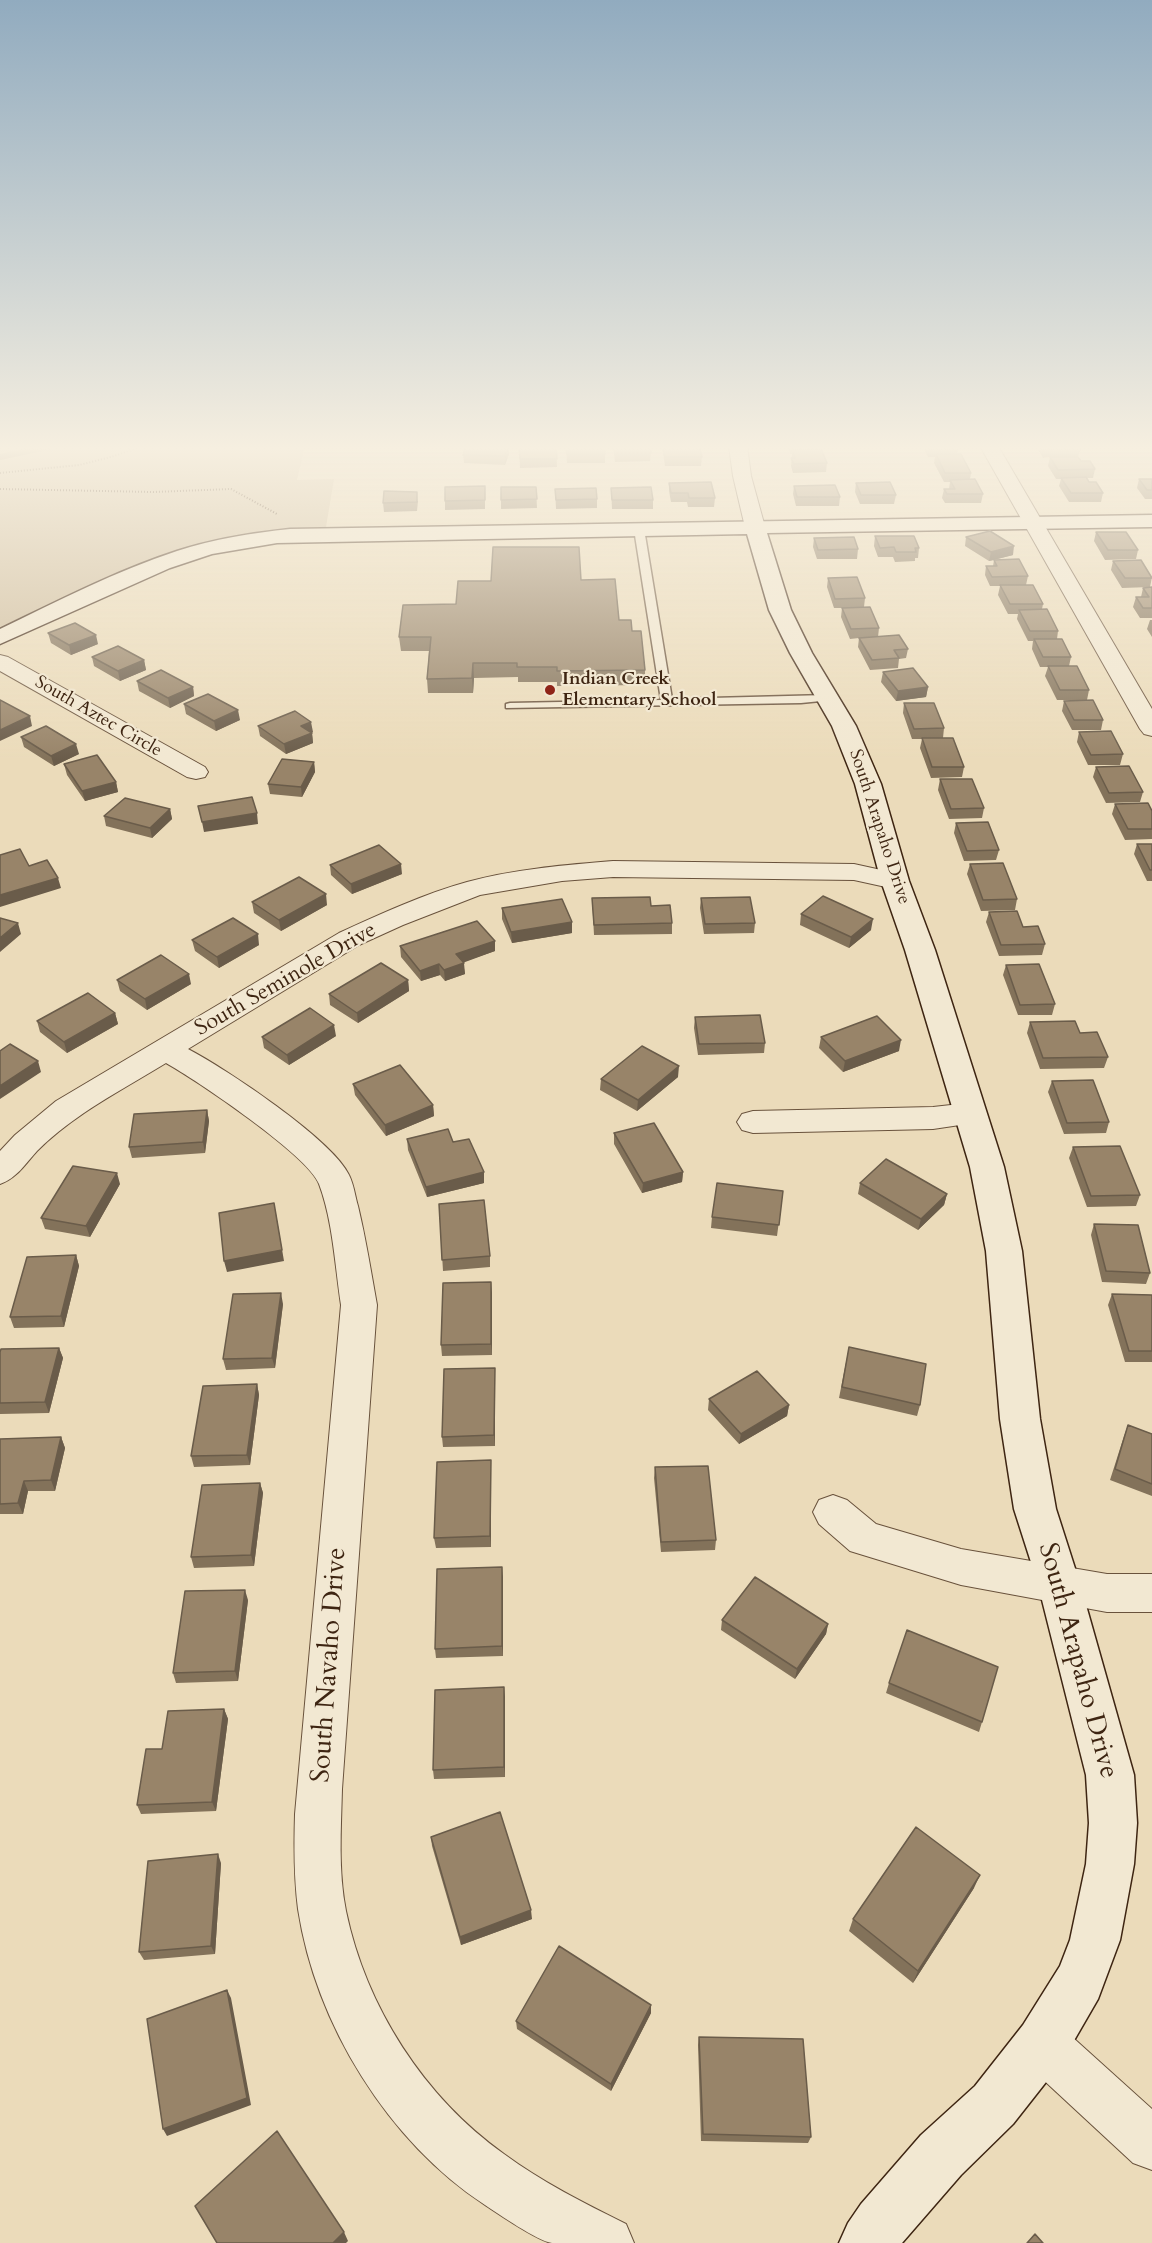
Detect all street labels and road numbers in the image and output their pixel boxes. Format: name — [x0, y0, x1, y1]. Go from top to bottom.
street label: South Aztec Circle — [31, 672, 165, 762]
street label: South Arapaho Drive — [844, 747, 914, 907]
street label: South Seminole Drive — [191, 917, 381, 1043]
street label: South Arapaho Drive — [1030, 1540, 1124, 1782]
street label: South Navaho Drive — [306, 1546, 354, 1784]

